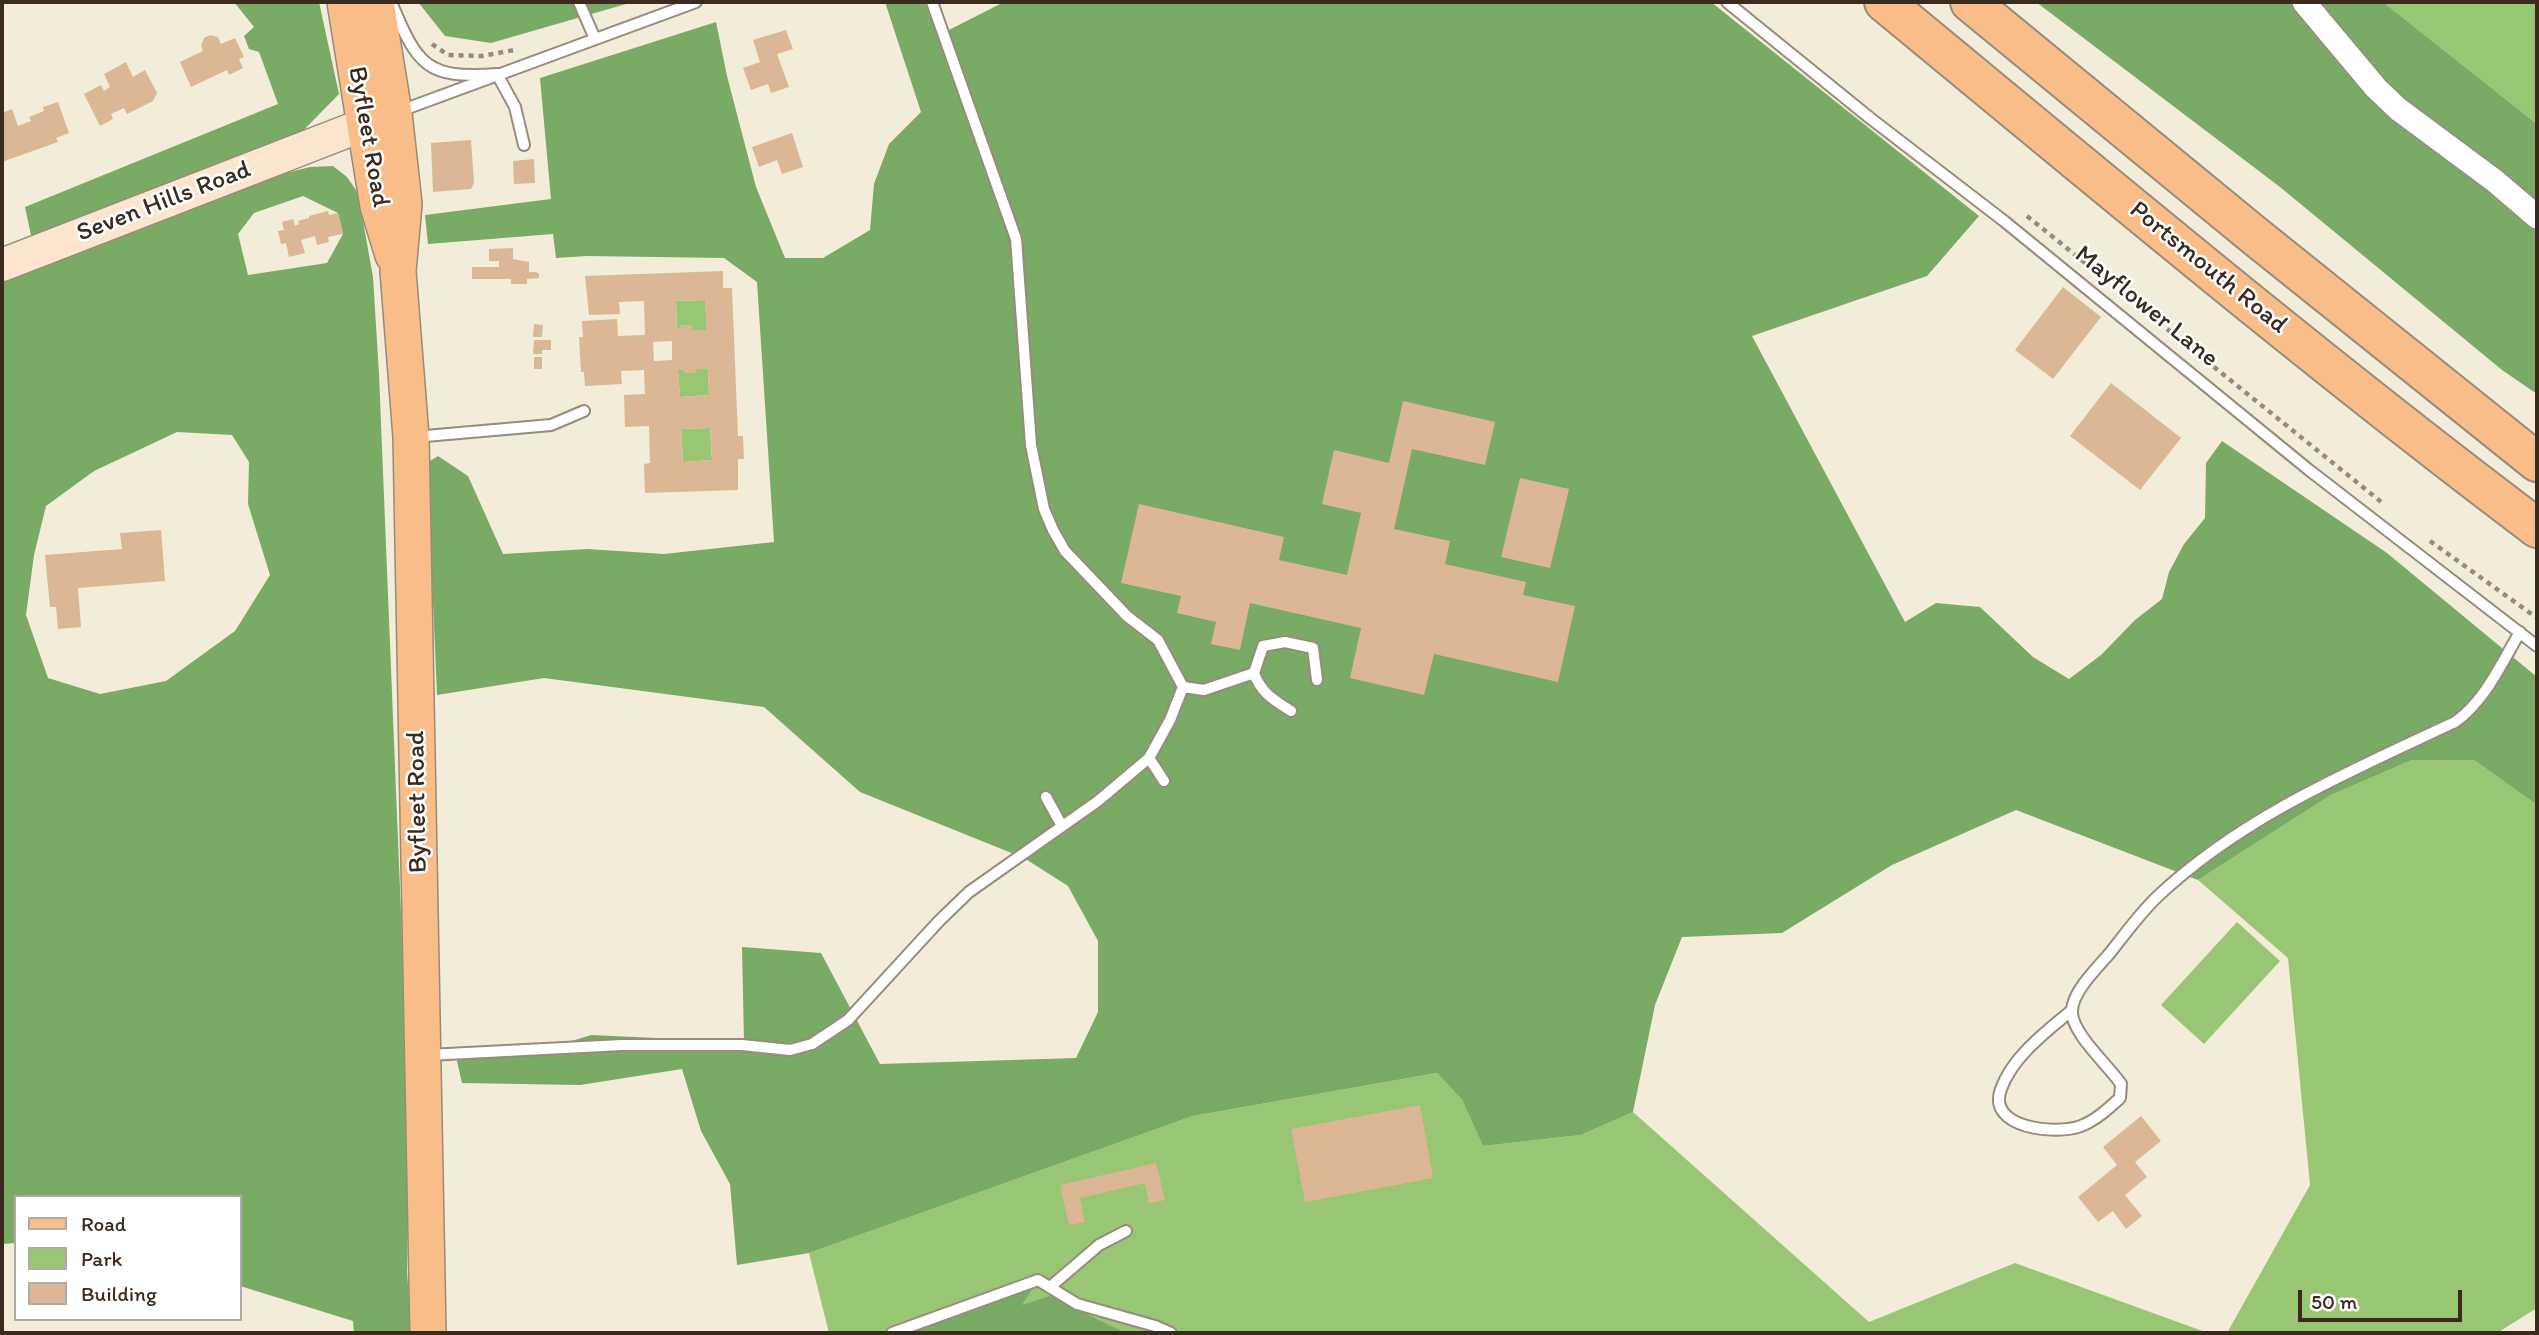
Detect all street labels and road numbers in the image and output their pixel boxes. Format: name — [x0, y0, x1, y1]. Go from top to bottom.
street label: Byfleet Road — [340, 64, 396, 210]
street label: Seven Hills Road — [73, 154, 255, 250]
street label: Portsmouth Road — [2123, 195, 2293, 341]
street label: Mayflower Lane — [2068, 240, 2224, 374]
street label: Byfleet Road — [401, 731, 435, 873]

